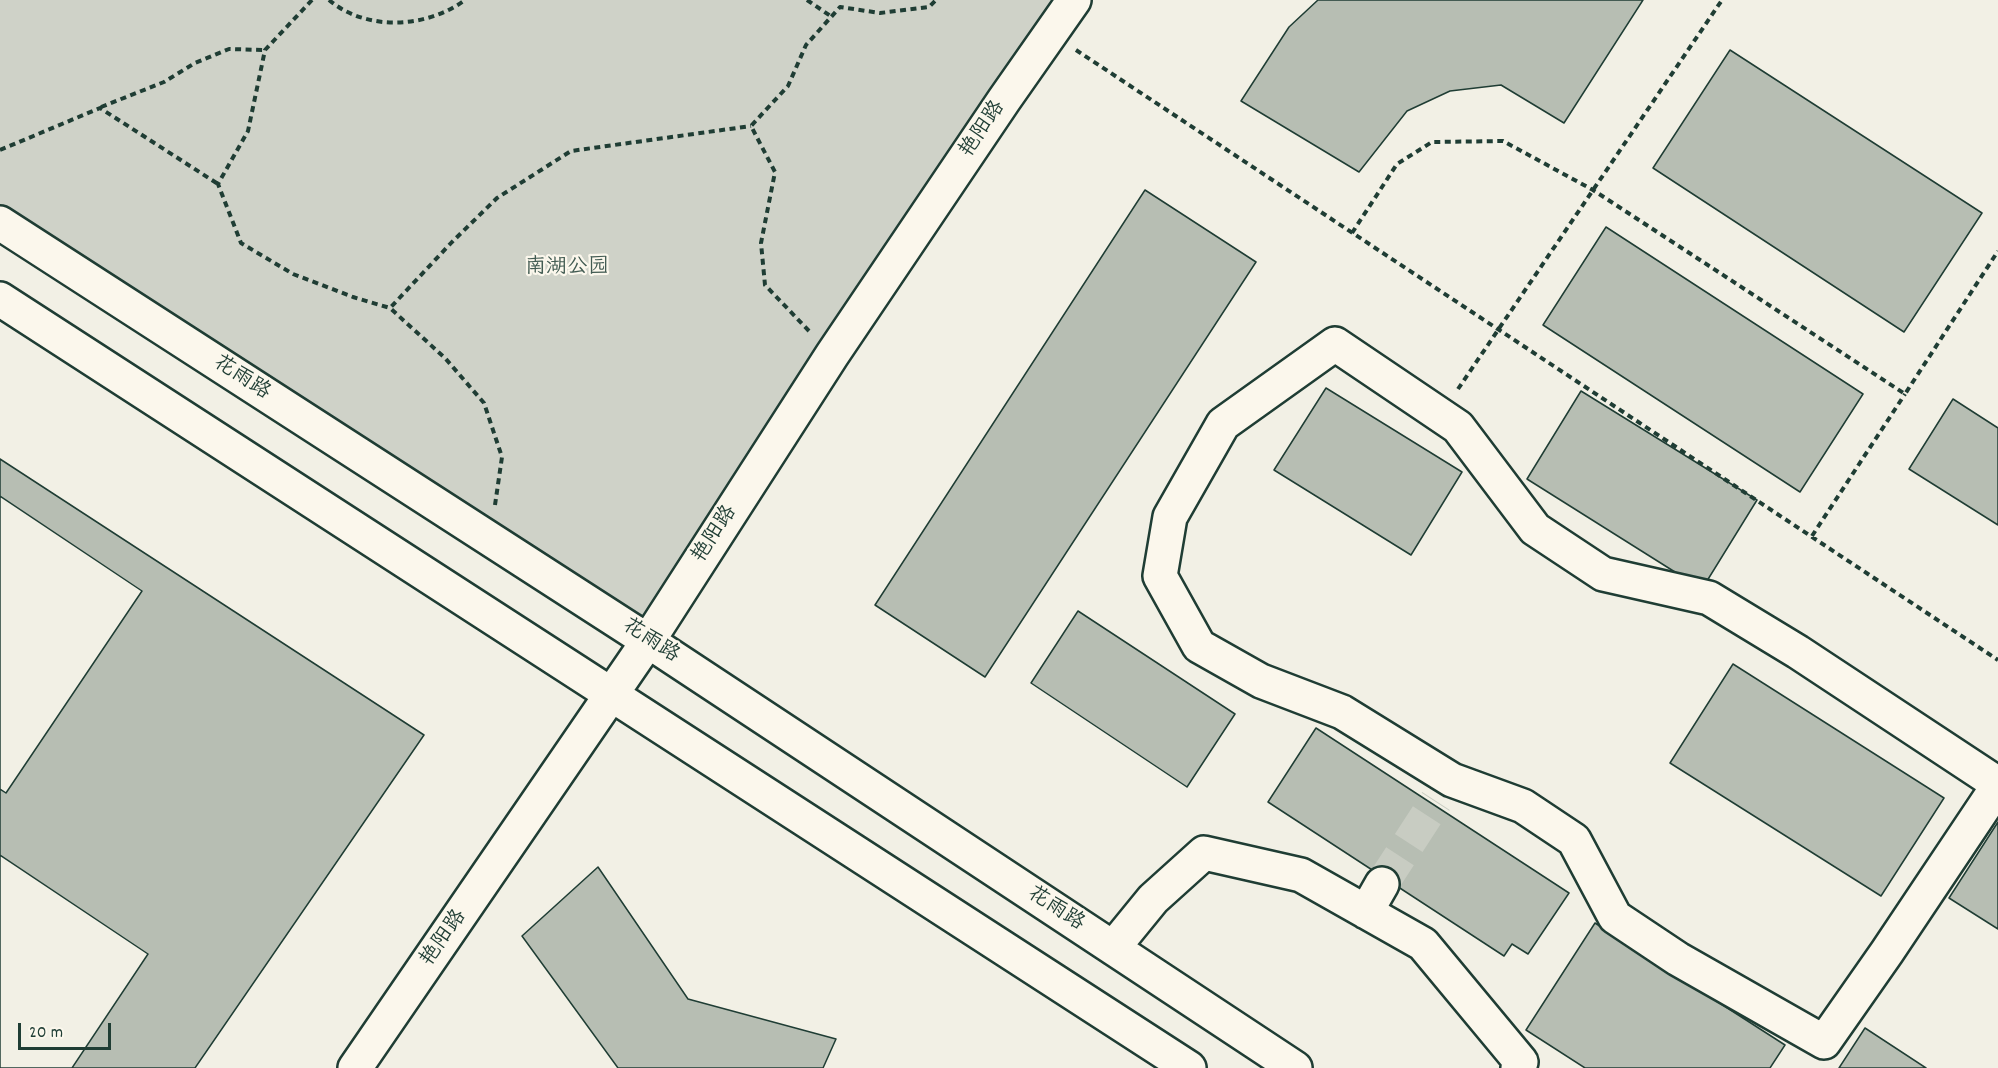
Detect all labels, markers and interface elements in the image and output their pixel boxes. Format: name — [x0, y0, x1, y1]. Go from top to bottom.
street label: 艳阳路 — [956, 97, 1012, 163]
park label: 南湖公园 — [525, 256, 609, 282]
street label: 花雨路 — [208, 351, 274, 407]
street label: 艳阳路 — [688, 502, 744, 568]
street label: 花雨路 — [617, 614, 683, 670]
street label: 花雨路 — [1022, 882, 1088, 938]
street label: 艳阳路 — [417, 906, 473, 972]
scale bar — [21, 1011, 114, 1049]
text: 20 m — [29, 1021, 63, 1046]

